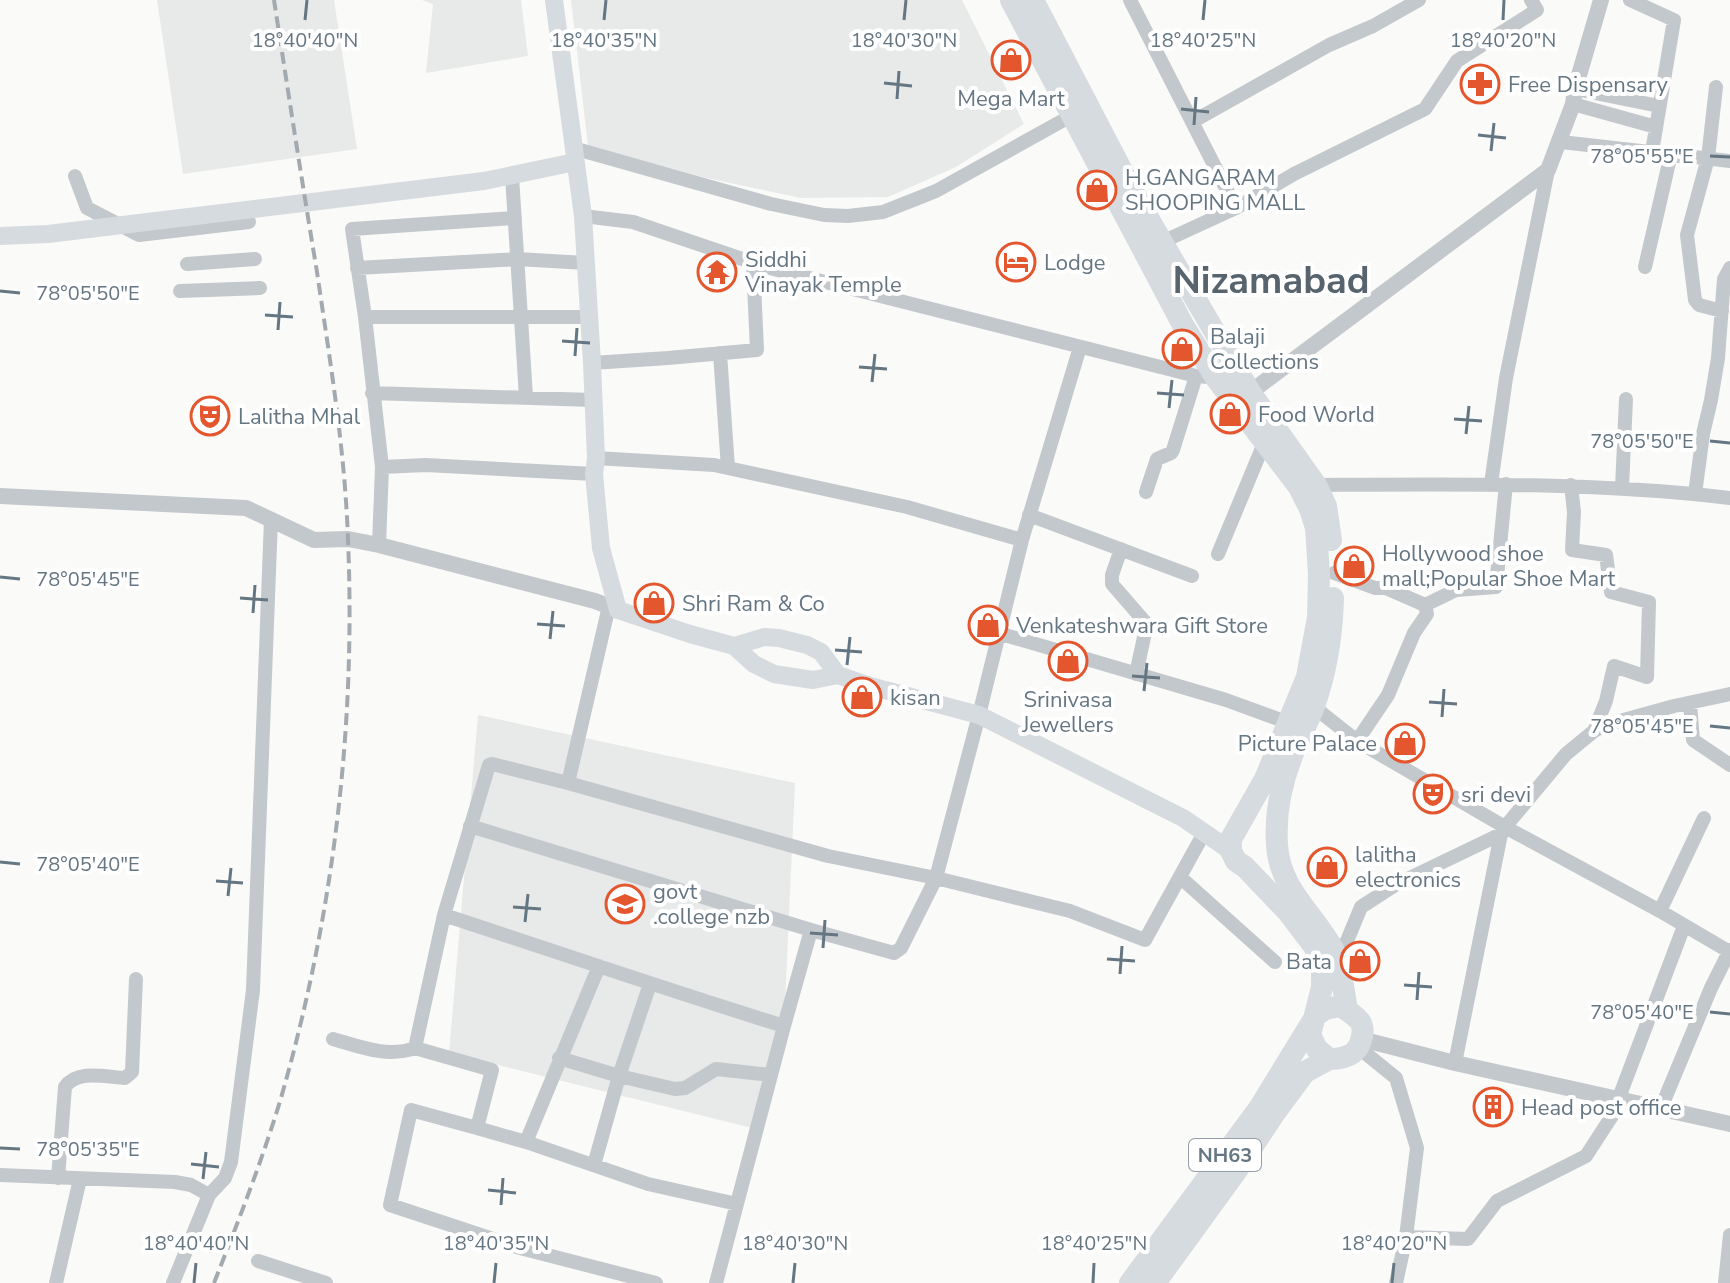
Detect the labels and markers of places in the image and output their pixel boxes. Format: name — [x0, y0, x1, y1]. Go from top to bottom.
shop icon: Mega Mart — [990, 39, 1032, 81]
pharmacy icon: Free Dispensary — [1459, 63, 1501, 105]
place label: Free Dispensary — [1508, 70, 1668, 100]
place label: Mega Mart — [957, 84, 1065, 114]
place label: H.GANGARAM SHOOPING MALL — [1125, 163, 1305, 218]
shop icon: H.GANGARAM SHOOPING MALL — [1076, 169, 1118, 211]
hotel icon: Lodge — [995, 241, 1037, 283]
place label: Siddhi Vinayak Temple — [744, 245, 902, 300]
place label: Lodge — [1044, 248, 1106, 278]
temple icon: Siddhi Vinayak Temple — [696, 251, 738, 293]
place label: Balaji Collections — [1210, 322, 1319, 377]
shop icon: Balaji Collections — [1161, 328, 1203, 370]
shop icon: Food World — [1209, 393, 1251, 435]
theatre icon: Lalitha Mhal — [189, 395, 231, 437]
place label: Food World — [1258, 400, 1375, 430]
place label: Lalitha Mhal — [238, 402, 361, 432]
place label: Hollywood shoe mall;Popular Shoe Mart — [1382, 539, 1616, 594]
shop icon: Hollywood shoe mall;Popular Shoe Mart — [1333, 545, 1375, 587]
shop icon: Shri Ram & Co — [633, 582, 675, 624]
place label: Shri Ram & Co — [682, 589, 825, 619]
shop icon: Venkateshwara Gift Store — [967, 604, 1009, 646]
place label: Venkateshwara Gift Store — [1015, 611, 1268, 641]
shop icon: Srinivasa Jewellers — [1047, 640, 1089, 682]
shop icon: kisan — [841, 676, 883, 718]
place label: kisan — [890, 683, 941, 713]
place label: Srinivasa Jewellers — [1021, 685, 1114, 740]
shop icon: Picture Palace — [1384, 722, 1426, 764]
place label: Picture Palace — [1238, 729, 1377, 759]
theatre icon: sri devi — [1412, 773, 1454, 815]
place label: sri devi — [1461, 780, 1531, 810]
place label: lalitha electronics — [1355, 840, 1461, 895]
shop icon: lalitha electronics — [1306, 846, 1348, 888]
place label: govt .college nzb — [653, 877, 770, 932]
school or university icon: govt .college nzb — [604, 883, 646, 925]
shop icon: Bata — [1339, 940, 1381, 982]
place label: Bata — [1286, 947, 1332, 977]
building icon: Head post office — [1472, 1086, 1514, 1128]
place label: Head post office — [1521, 1093, 1682, 1123]

